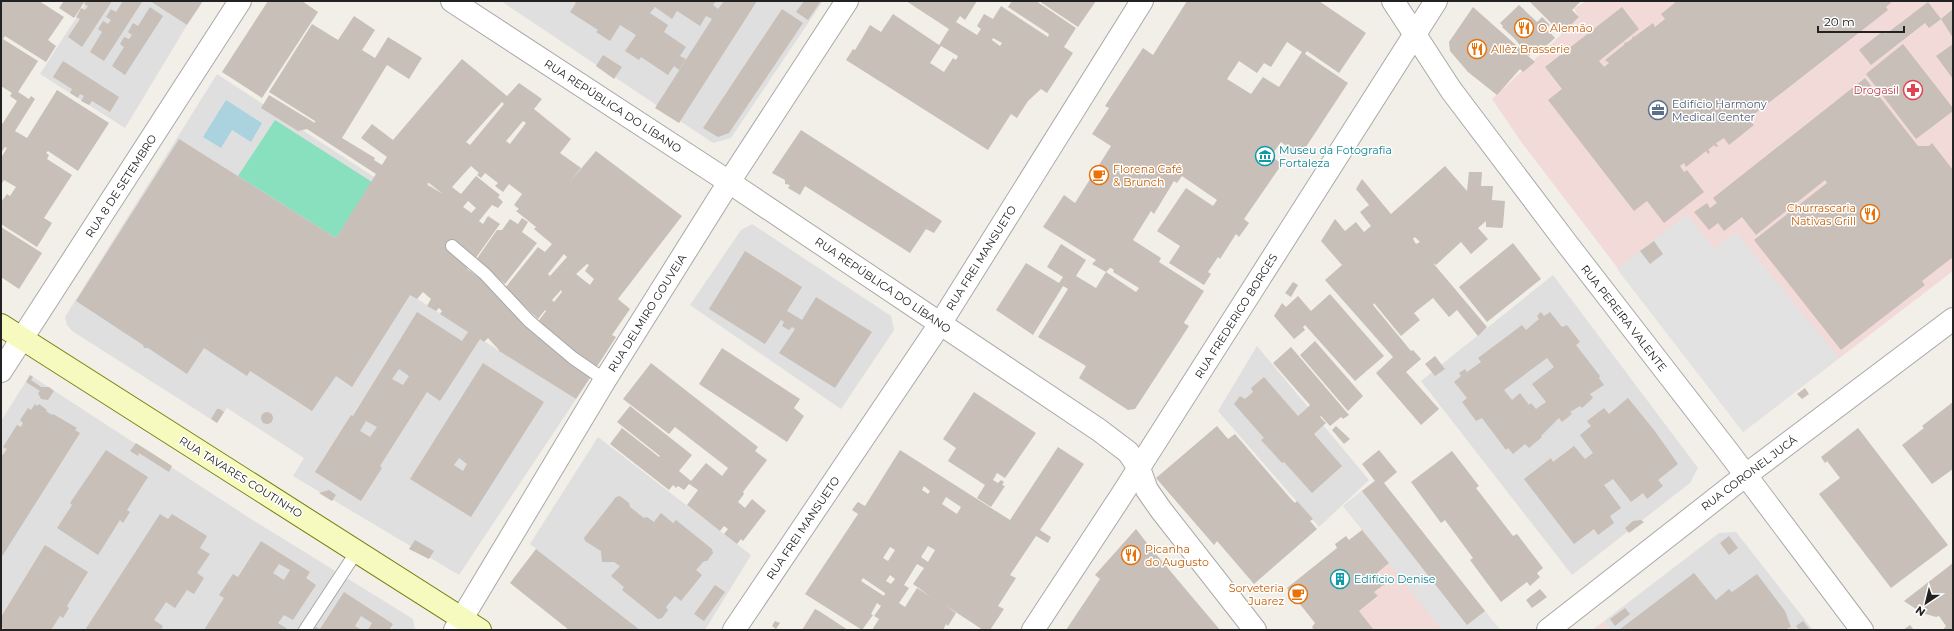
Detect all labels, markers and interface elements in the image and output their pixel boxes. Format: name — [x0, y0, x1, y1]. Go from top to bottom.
scale bar — [1818, 8, 1904, 34]
text: 20 m — [1824, 14, 1855, 29]
restaurant icon: O Alemão — [1513, 17, 1535, 39]
place label: O Alemão — [1538, 21, 1593, 35]
restaurant icon: Allêz Brasserie — [1466, 38, 1488, 60]
place label: Allêz Brasserie — [1491, 42, 1570, 56]
street label: RUA REPÚBLICA DO LÍBANO — [542, 56, 684, 156]
pharmacy icon: Drogasil — [1902, 79, 1924, 101]
place label: Drogasil — [1853, 83, 1899, 97]
place label: Edifício Harmony Medical Center — [1672, 97, 1767, 124]
office icon: Edifício Harmony Medical Center — [1647, 99, 1669, 121]
street label: RUA 8 DE SETEMBRO — [82, 132, 160, 240]
place label: Museu da Fotografia Fortaleza — [1279, 143, 1392, 170]
museum icon: Museu da Fotografia Fortaleza — [1254, 145, 1276, 167]
place label: Florena Café & Brunch — [1113, 162, 1182, 189]
cafe icon: Florena Café & Brunch — [1088, 164, 1110, 186]
place label: Churrascaria Nativas Grill — [1787, 201, 1856, 228]
street label: RUA FREI MANSUETO — [943, 203, 1019, 313]
restaurant icon: Churrascaria Nativas Grill — [1859, 203, 1881, 225]
street label: RUA REPÚBLICA DO LÍBANO — [812, 234, 954, 336]
street label: RUA DELMIRO GOUVEIA — [605, 251, 689, 375]
street label: RUA FREDERICO BORGES — [1192, 251, 1280, 381]
street label: RUA PEREIRA VALENTE — [1578, 262, 1670, 374]
street label: RUA CORONEL JUCÁ — [1698, 432, 1800, 514]
street label: RUA TAVARES COUTINHO — [177, 433, 305, 521]
street label: RUA FREI MANSUETO — [763, 474, 843, 582]
place label: Picanha do Augusto — [1145, 542, 1209, 569]
restaurant icon: Picanha do Augusto — [1120, 544, 1142, 566]
building icon: Edifício Denise — [1329, 568, 1351, 590]
place label: Edifício Denise — [1354, 572, 1436, 586]
place label: Sorveteria Juarez — [1229, 581, 1284, 608]
cafe icon: Sorveteria Juarez — [1287, 583, 1309, 605]
north arrow — [1906, 583, 1946, 623]
text: N — [1913, 603, 1928, 619]

